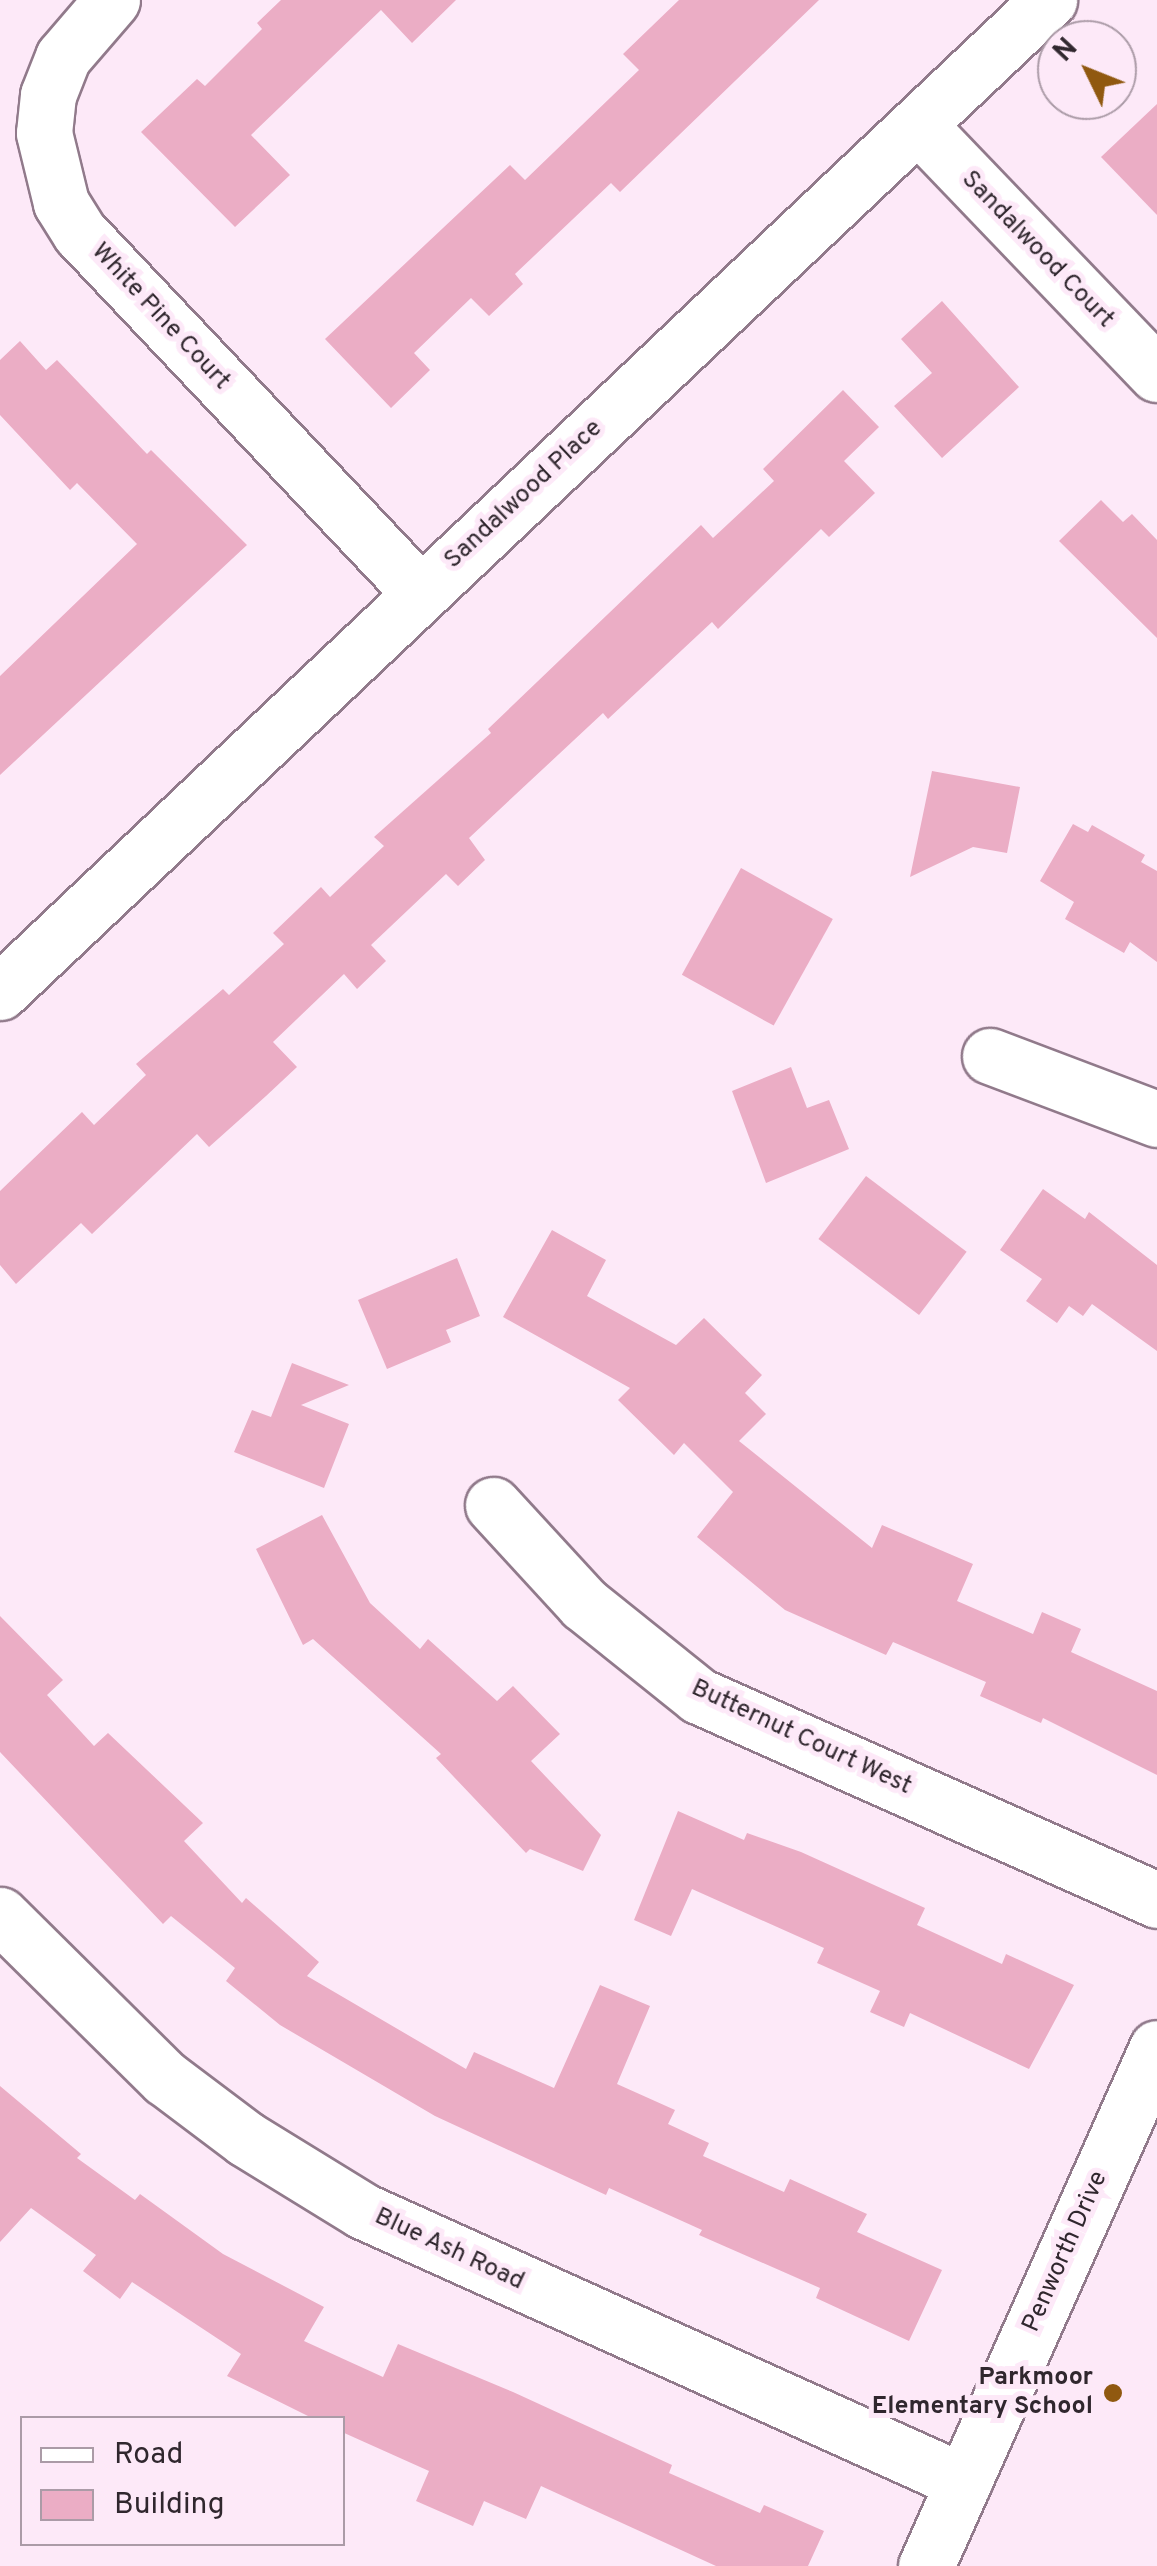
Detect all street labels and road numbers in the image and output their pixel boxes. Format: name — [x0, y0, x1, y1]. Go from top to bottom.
street label: Sandalwood Court — [954, 165, 1120, 335]
street label: White Pine Court — [84, 237, 236, 397]
street label: Sandalwood Place — [439, 414, 609, 576]
street label: Butternut Court West — [686, 1674, 916, 1802]
street label: Penworth Drive — [1017, 2167, 1115, 2337]
street label: Blue Ash Road — [369, 2202, 529, 2298]

